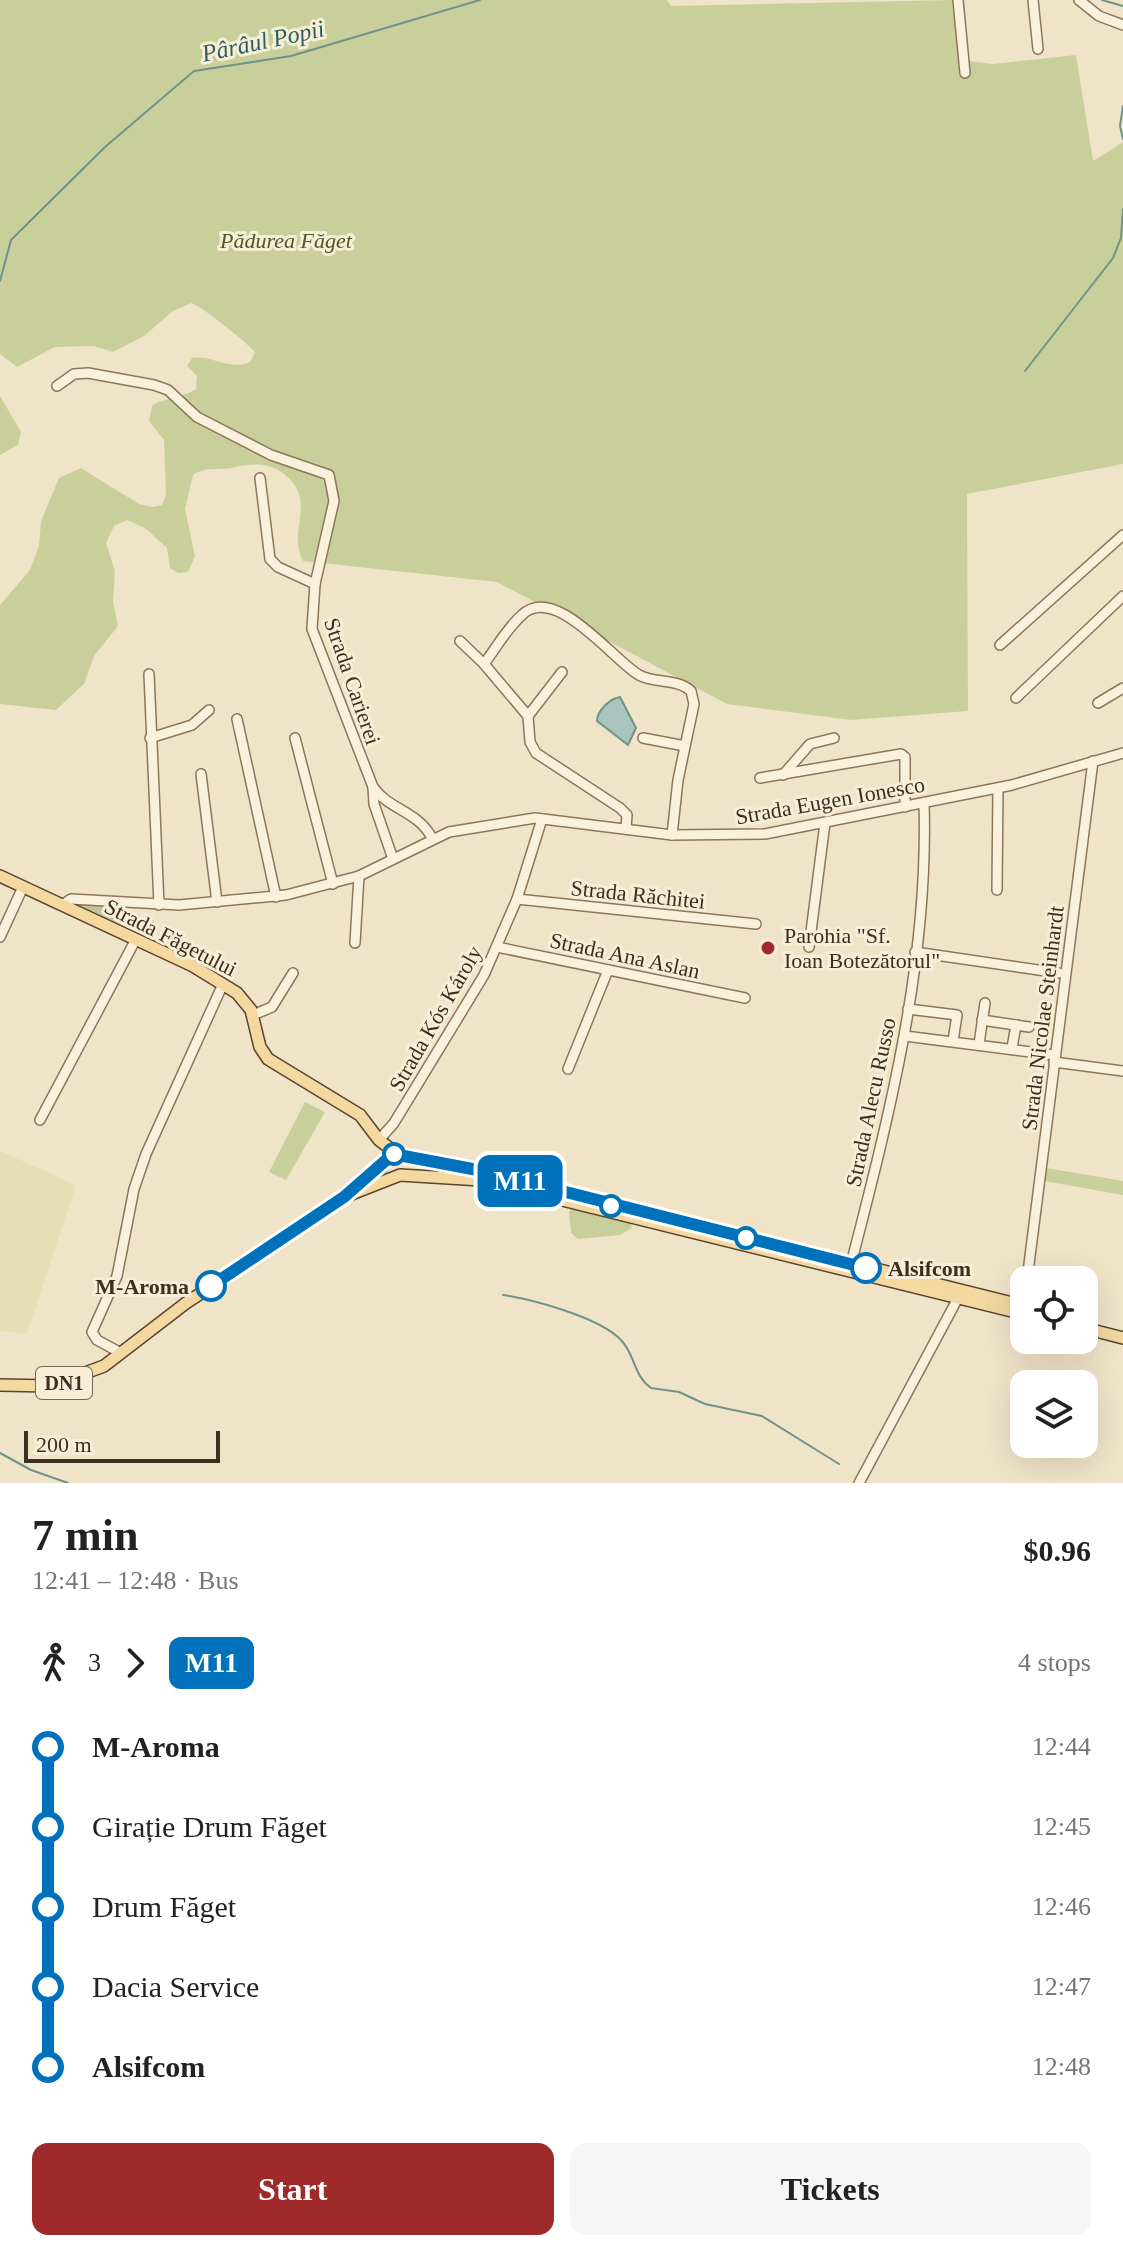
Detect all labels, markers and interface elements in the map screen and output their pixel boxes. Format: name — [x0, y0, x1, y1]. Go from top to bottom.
water label: Pârâul Popii — [198, 15, 327, 67]
park label: Pădurea Făget — [219, 228, 353, 253]
street label: Strada Carierei — [319, 614, 386, 748]
street label: Strada Eugen Ionesco — [733, 772, 927, 829]
street label: Strada Răchitei — [570, 875, 706, 914]
street label: Strada Făgetului — [101, 893, 241, 981]
street label: Strada Nicolae Steinhardt — [1016, 904, 1069, 1132]
place label: Parohia "Sf. Ioan Botezătorul" — [784, 923, 940, 973]
street label: Strada Ana Aslan — [548, 927, 702, 984]
marker: Parohia "Sf. Ioan Botezătorul" — [759, 939, 777, 957]
street label: Strada Kós Károly — [384, 941, 487, 1095]
street label: Strada Alecu Russo — [840, 1015, 901, 1189]
unlabelled marker — [383, 1143, 405, 1165]
line badge: M11 — [474, 1155, 566, 1207]
text: M11 — [494, 1165, 546, 1196]
unlabelled marker — [600, 1195, 622, 1217]
unlabelled marker — [735, 1227, 757, 1249]
marker: Alsifcom — [851, 1253, 881, 1283]
place label: Alsifcom — [888, 1256, 971, 1281]
map controls — [1010, 1266, 1098, 1458]
button: locate — [1010, 1266, 1098, 1354]
marker: M-Aroma — [196, 1271, 226, 1301]
place label: M-Aroma — [95, 1274, 189, 1299]
road number: DN1 — [36, 1367, 92, 1399]
button: layers — [1010, 1370, 1098, 1458]
scale bar — [24, 1427, 220, 1463]
text: 200 m — [36, 1432, 92, 1457]
text: 7 min — [32, 1511, 138, 1560]
text: $0.96 — [1024, 1534, 1091, 1567]
text: 12:41 – 12:48 · Bus — [32, 1566, 239, 1595]
icon: walk — [32, 1641, 76, 1685]
icon: forward — [113, 1641, 157, 1685]
text: M11 — [185, 1647, 238, 1678]
text: 3 — [88, 1648, 101, 1677]
text: 4 stops — [1018, 1648, 1091, 1677]
text: M-Aroma — [92, 1730, 220, 1763]
text: 12:44 — [1032, 1732, 1091, 1761]
text: Girație Drum Făget — [92, 1810, 327, 1843]
text: 12:45 — [1032, 1812, 1091, 1841]
text: Drum Făget — [92, 1890, 236, 1923]
text: 12:46 — [1032, 1892, 1091, 1921]
text: Dacia Service — [92, 1970, 259, 2003]
text: 12:47 — [1032, 1972, 1091, 2001]
text: Alsifcom — [92, 2050, 205, 2083]
text: 12:48 — [1032, 2052, 1091, 2081]
button: Start — [32, 2143, 554, 2235]
button: Tickets — [570, 2143, 1091, 2235]

